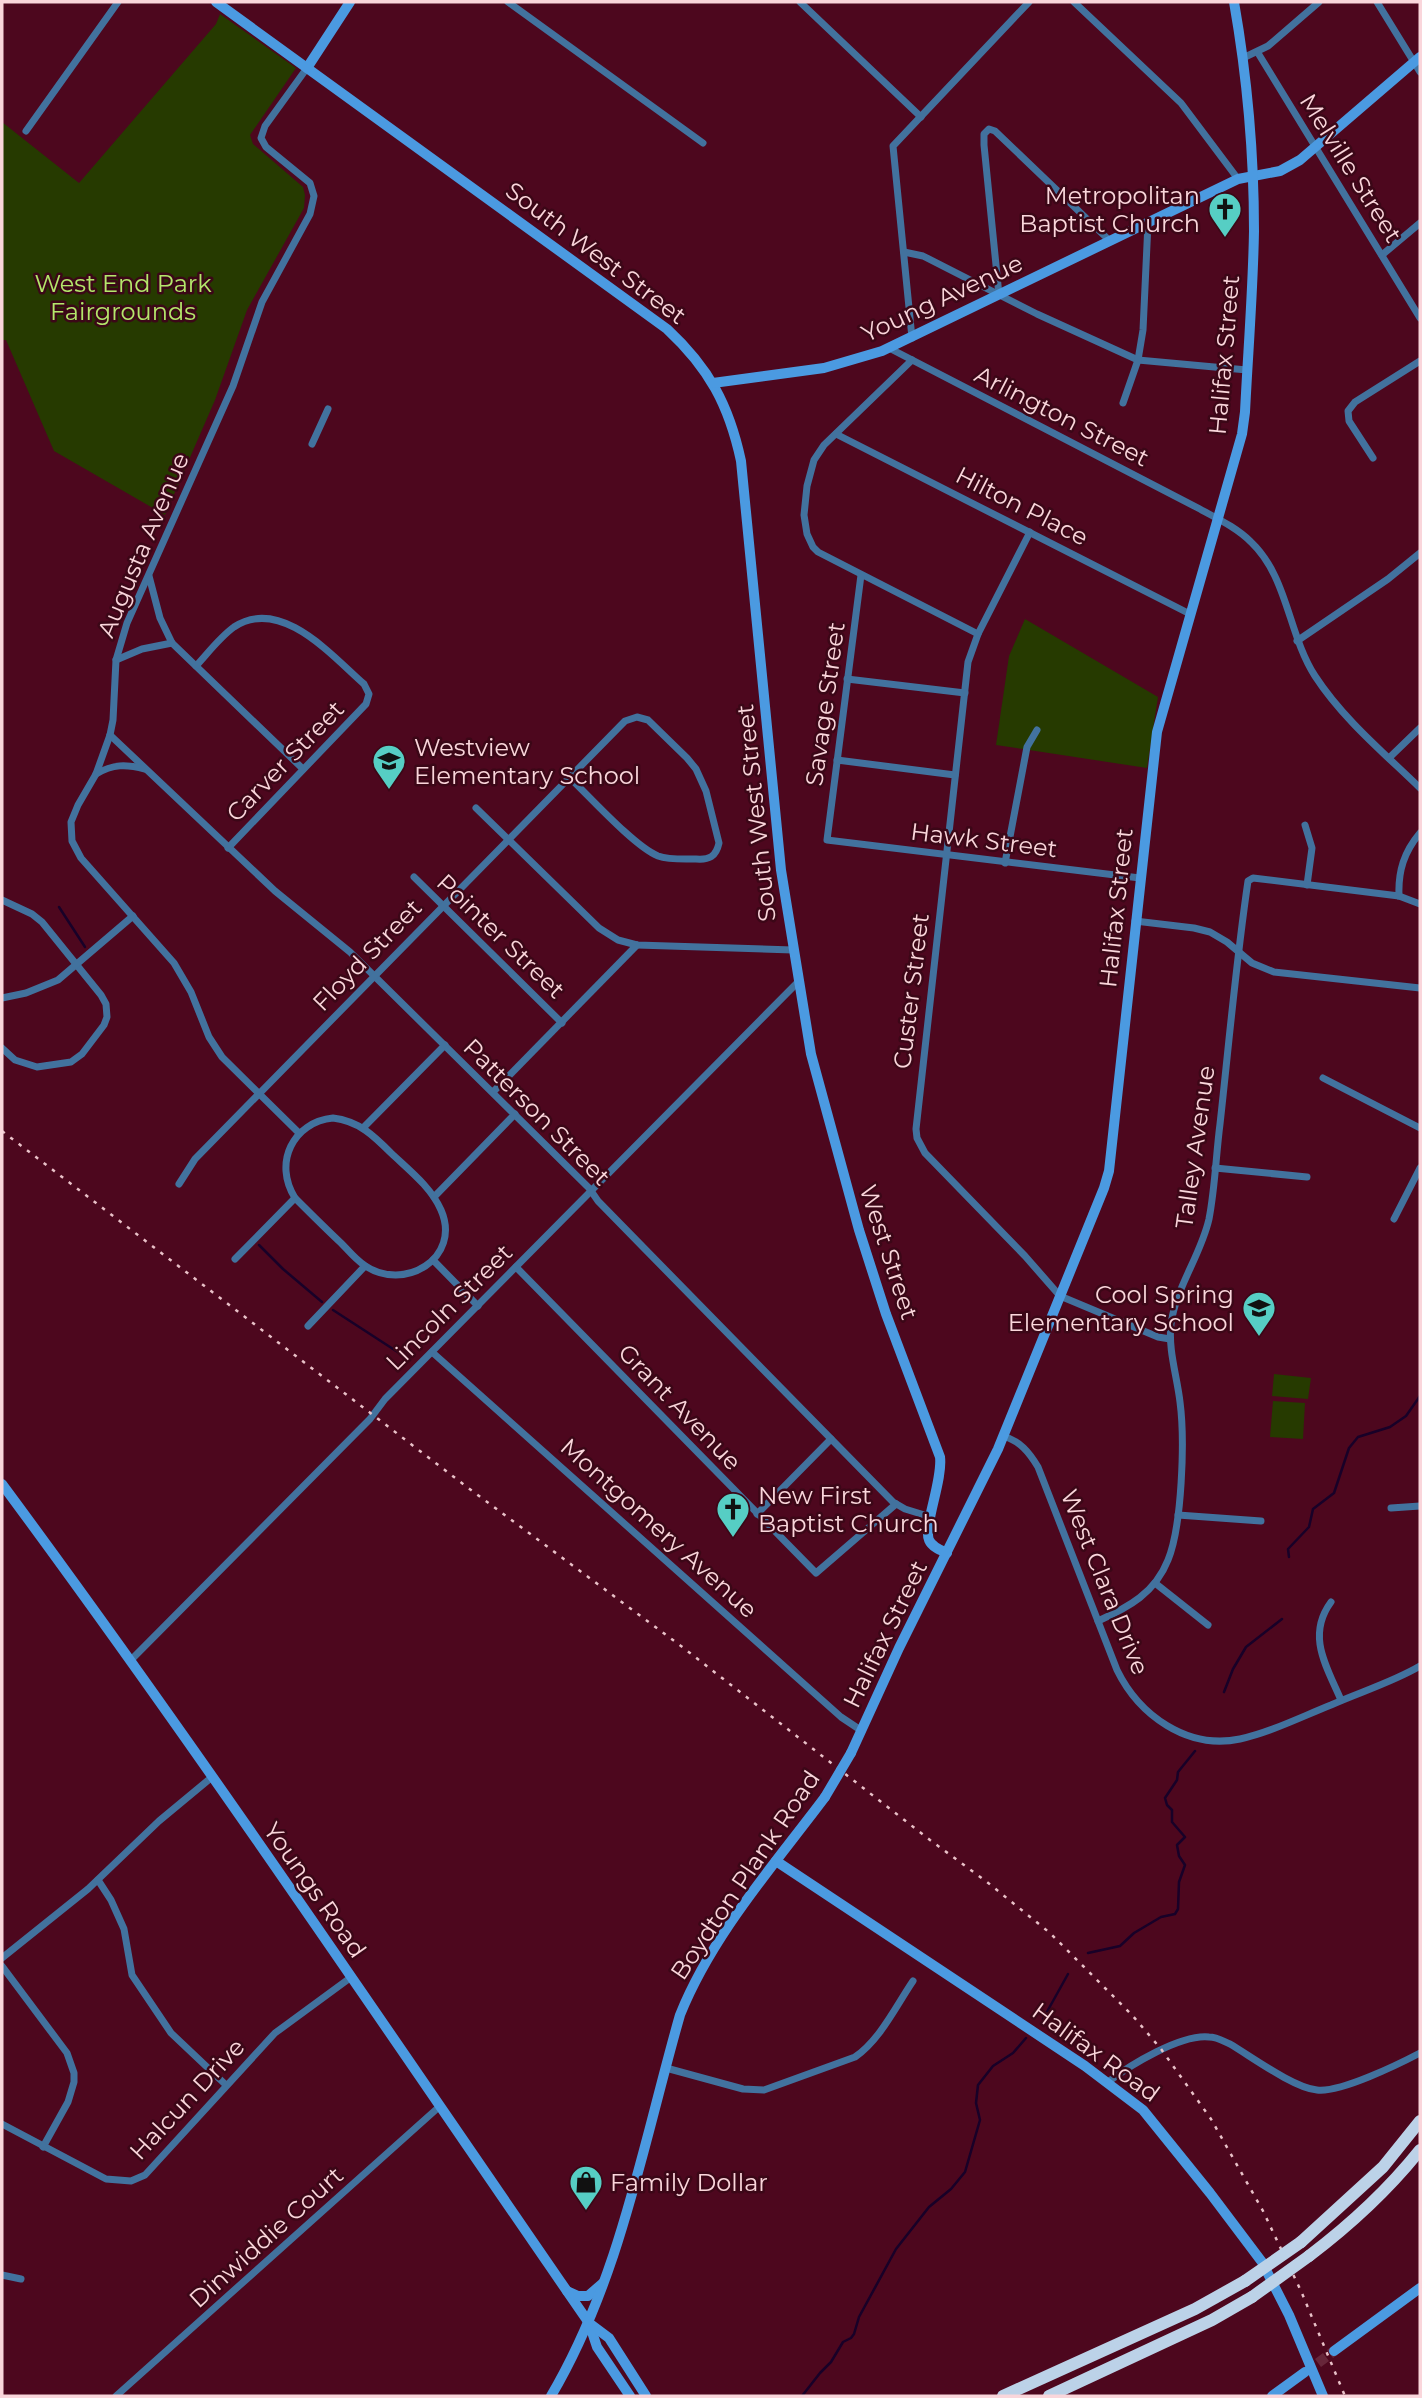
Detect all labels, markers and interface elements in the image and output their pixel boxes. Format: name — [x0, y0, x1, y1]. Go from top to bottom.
street label: Melville Street — [1294, 88, 1408, 248]
street label: South West Street — [500, 176, 692, 330]
place label: Metropolitan Baptist Church — [1019, 181, 1200, 238]
church icon: Metropolitan Baptist Church — [1206, 190, 1244, 239]
street label: Young Avenue — [857, 248, 1027, 348]
park label: West End Park Fairgrounds — [34, 269, 212, 326]
street label: Halifax Street — [1203, 274, 1245, 436]
street label: Arlington Street — [970, 360, 1154, 473]
street label: Augusta Avenue — [91, 448, 195, 642]
street label: Hilton Place — [951, 460, 1093, 552]
street label: Savage Street — [799, 620, 851, 788]
street label: Carver Street — [220, 694, 350, 827]
street label: South West Street — [730, 703, 782, 923]
place label: Westview Elementary School — [414, 733, 640, 790]
school or university icon: Westview Elementary School — [370, 742, 408, 791]
street label: Hawk Street — [909, 817, 1059, 863]
street label: Halifax Street — [1093, 827, 1139, 989]
street label: Pointer Street — [431, 868, 571, 1005]
street label: Floyd Street — [307, 893, 428, 1017]
street label: Custer Street — [887, 911, 935, 1071]
street label: Patterson Street — [458, 1033, 617, 1192]
street label: Talley Avenue — [1169, 1064, 1221, 1230]
street label: West Street — [854, 1181, 925, 1323]
street label: Lincoln Street — [380, 1238, 518, 1376]
place label: Cool Spring Elementary School — [1008, 1280, 1234, 1337]
school or university icon: Cool Spring Elementary School — [1240, 1289, 1278, 1338]
street label: Grant Avenue — [613, 1338, 747, 1476]
street label: Montgomery Avenue — [555, 1432, 763, 1624]
place label: New First Baptist Church — [758, 1481, 939, 1538]
street label: West Clara Drive — [1055, 1485, 1155, 1679]
church icon: New First Baptist Church — [714, 1490, 752, 1539]
street label: Halifax Street — [837, 1555, 933, 1712]
street label: Boydton Plank Road — [664, 1765, 826, 1985]
street label: Youngs Road — [258, 1817, 372, 1963]
street label: Halifax Road — [1027, 1996, 1165, 2108]
street label: Halcun Drive — [123, 2032, 251, 2166]
street label: Dinwiddie Court — [183, 2160, 349, 2314]
shop icon: Family Dollar — [567, 2163, 605, 2212]
place label: Family Dollar — [610, 2168, 768, 2197]

